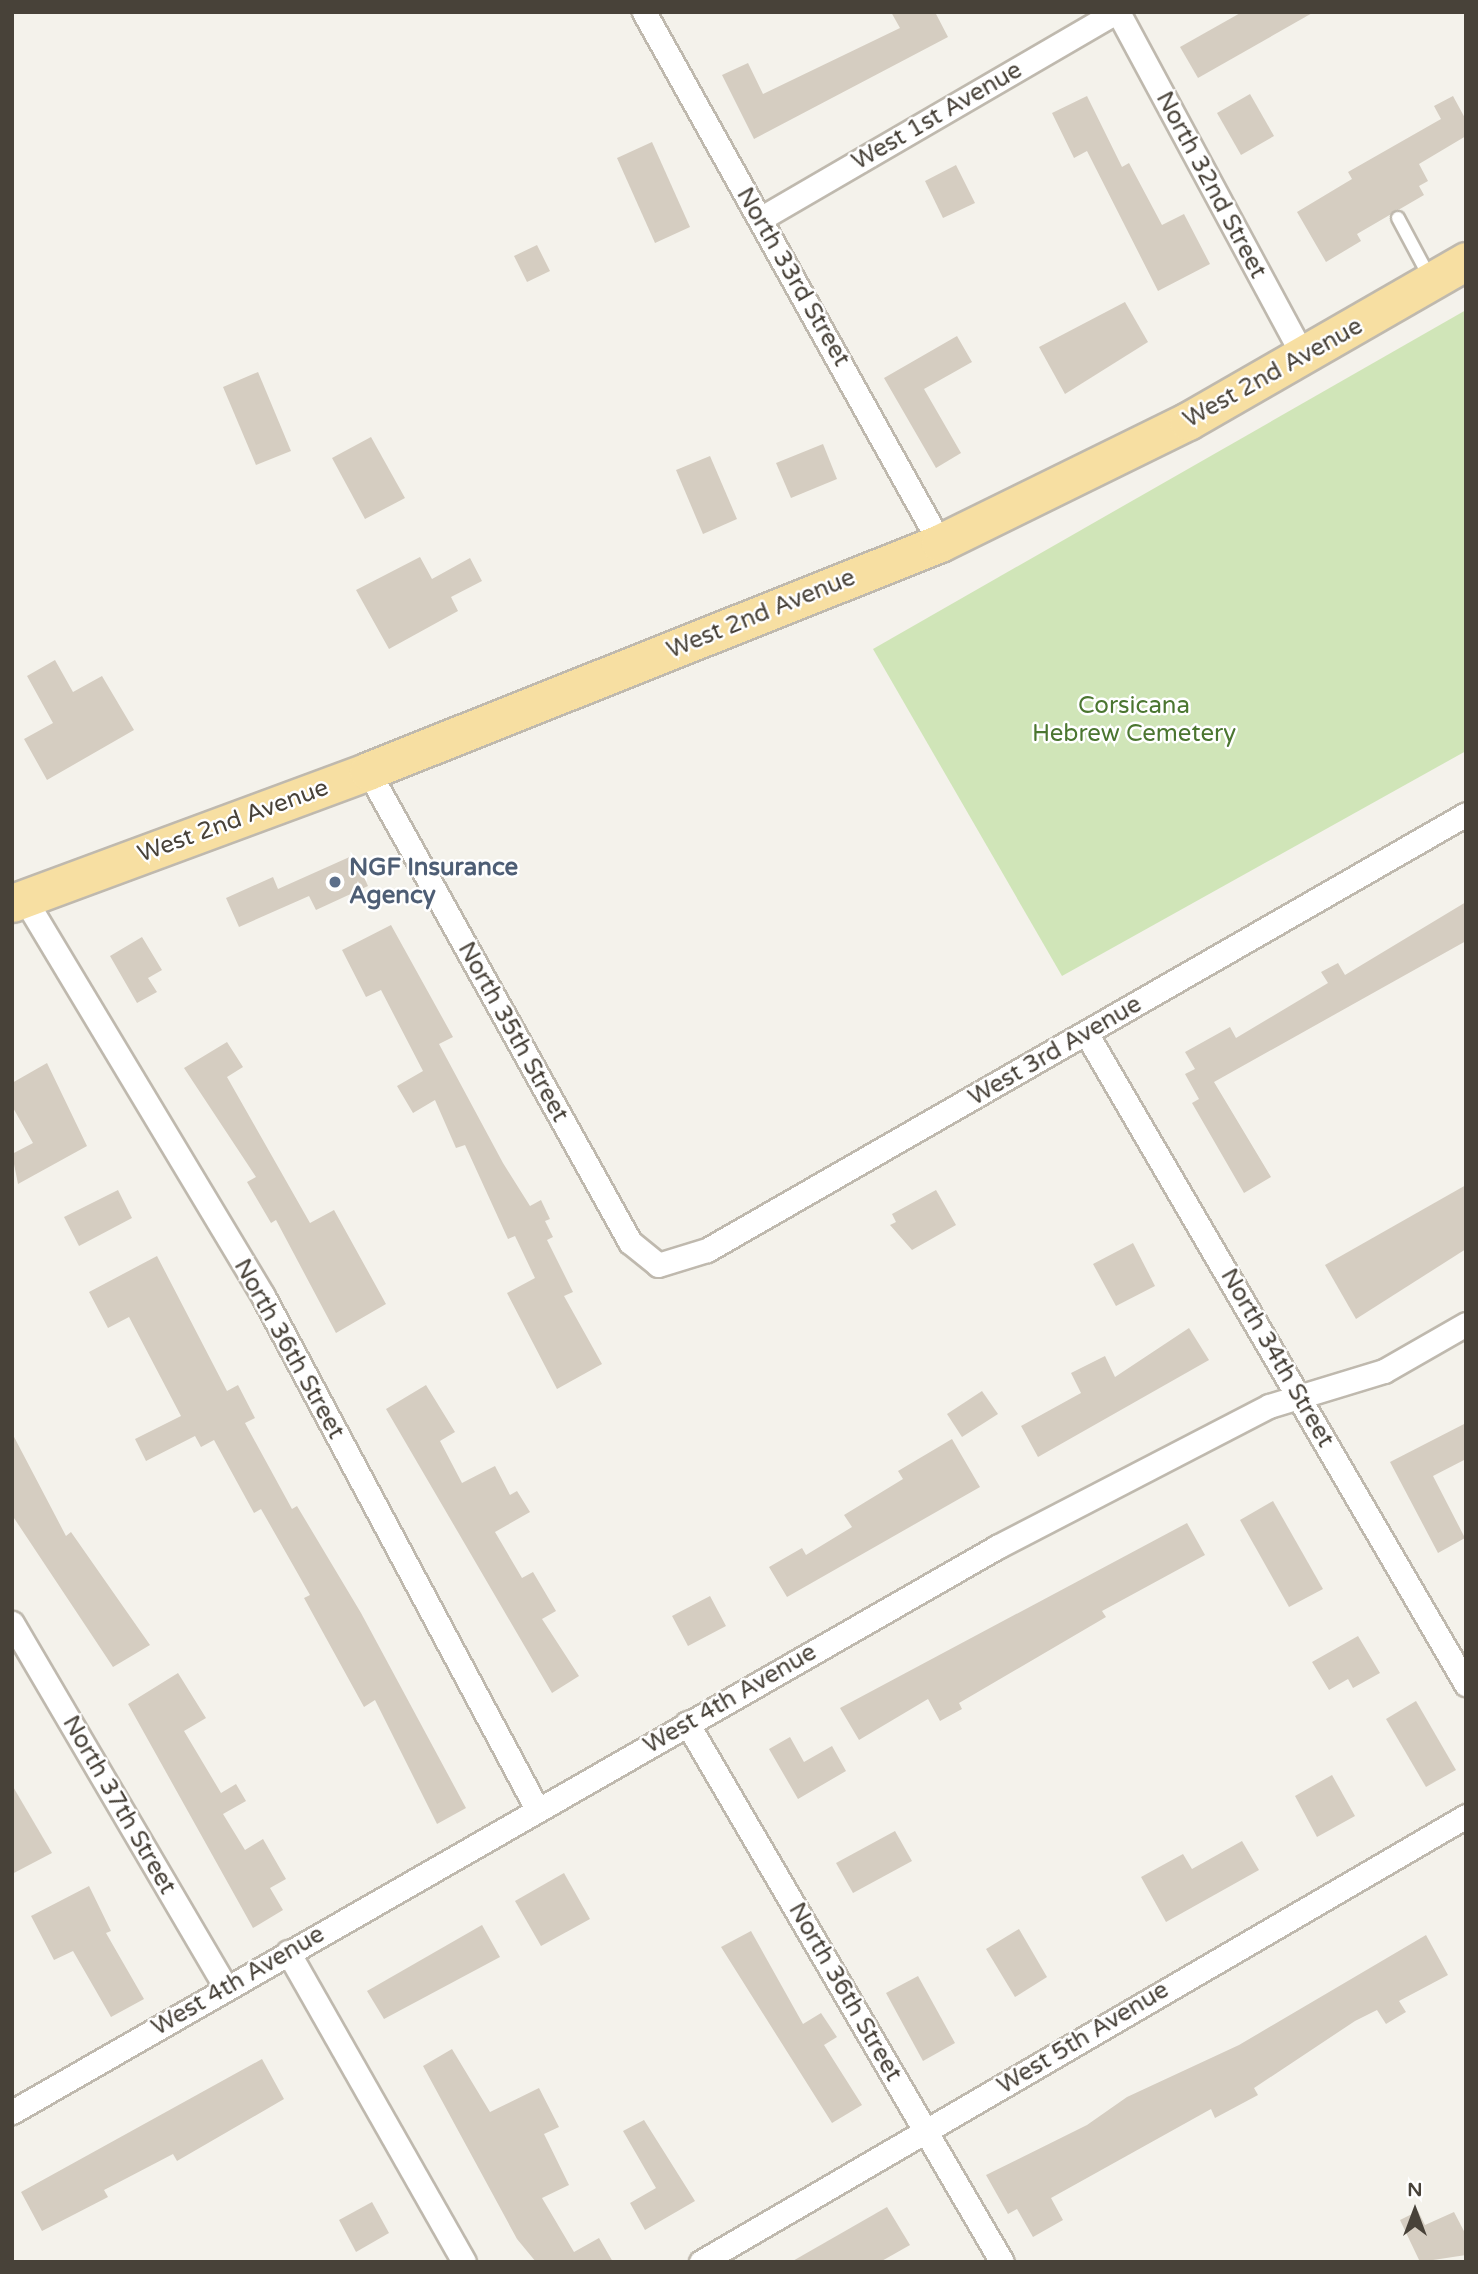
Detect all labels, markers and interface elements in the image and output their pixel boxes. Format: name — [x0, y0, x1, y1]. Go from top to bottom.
street label: West 1st Avenue — [847, 56, 1027, 176]
street label: North 32nd Street — [1150, 87, 1272, 283]
street label: North 33rd Street — [730, 182, 856, 372]
street label: West 2nd Avenue — [1178, 312, 1368, 434]
street label: West 2nd Avenue — [663, 563, 859, 665]
park label: Corsicana Hebrew Cemetery — [1032, 692, 1236, 748]
street label: West 2nd Avenue — [134, 773, 332, 869]
place label: NGF Insurance Agency — [349, 854, 518, 910]
marker: NGF Insurance Agency — [327, 874, 343, 890]
street label: North 35th Street — [452, 937, 574, 1127]
street label: West 3rd Avenue — [963, 990, 1147, 1112]
street label: North 36th Street — [228, 1254, 350, 1444]
street label: North 34th Street — [1214, 1264, 1340, 1452]
street label: West 4th Avenue — [639, 1638, 821, 1760]
street label: North 37th Street — [56, 1711, 182, 1899]
street label: North 36th Street — [782, 1898, 908, 2086]
street label: West 4th Avenue — [147, 1920, 329, 2042]
street label: West 5th Avenue — [992, 1976, 1174, 2100]
north arrow — [1380, 2176, 1450, 2246]
text: N — [1407, 2179, 1423, 2201]

